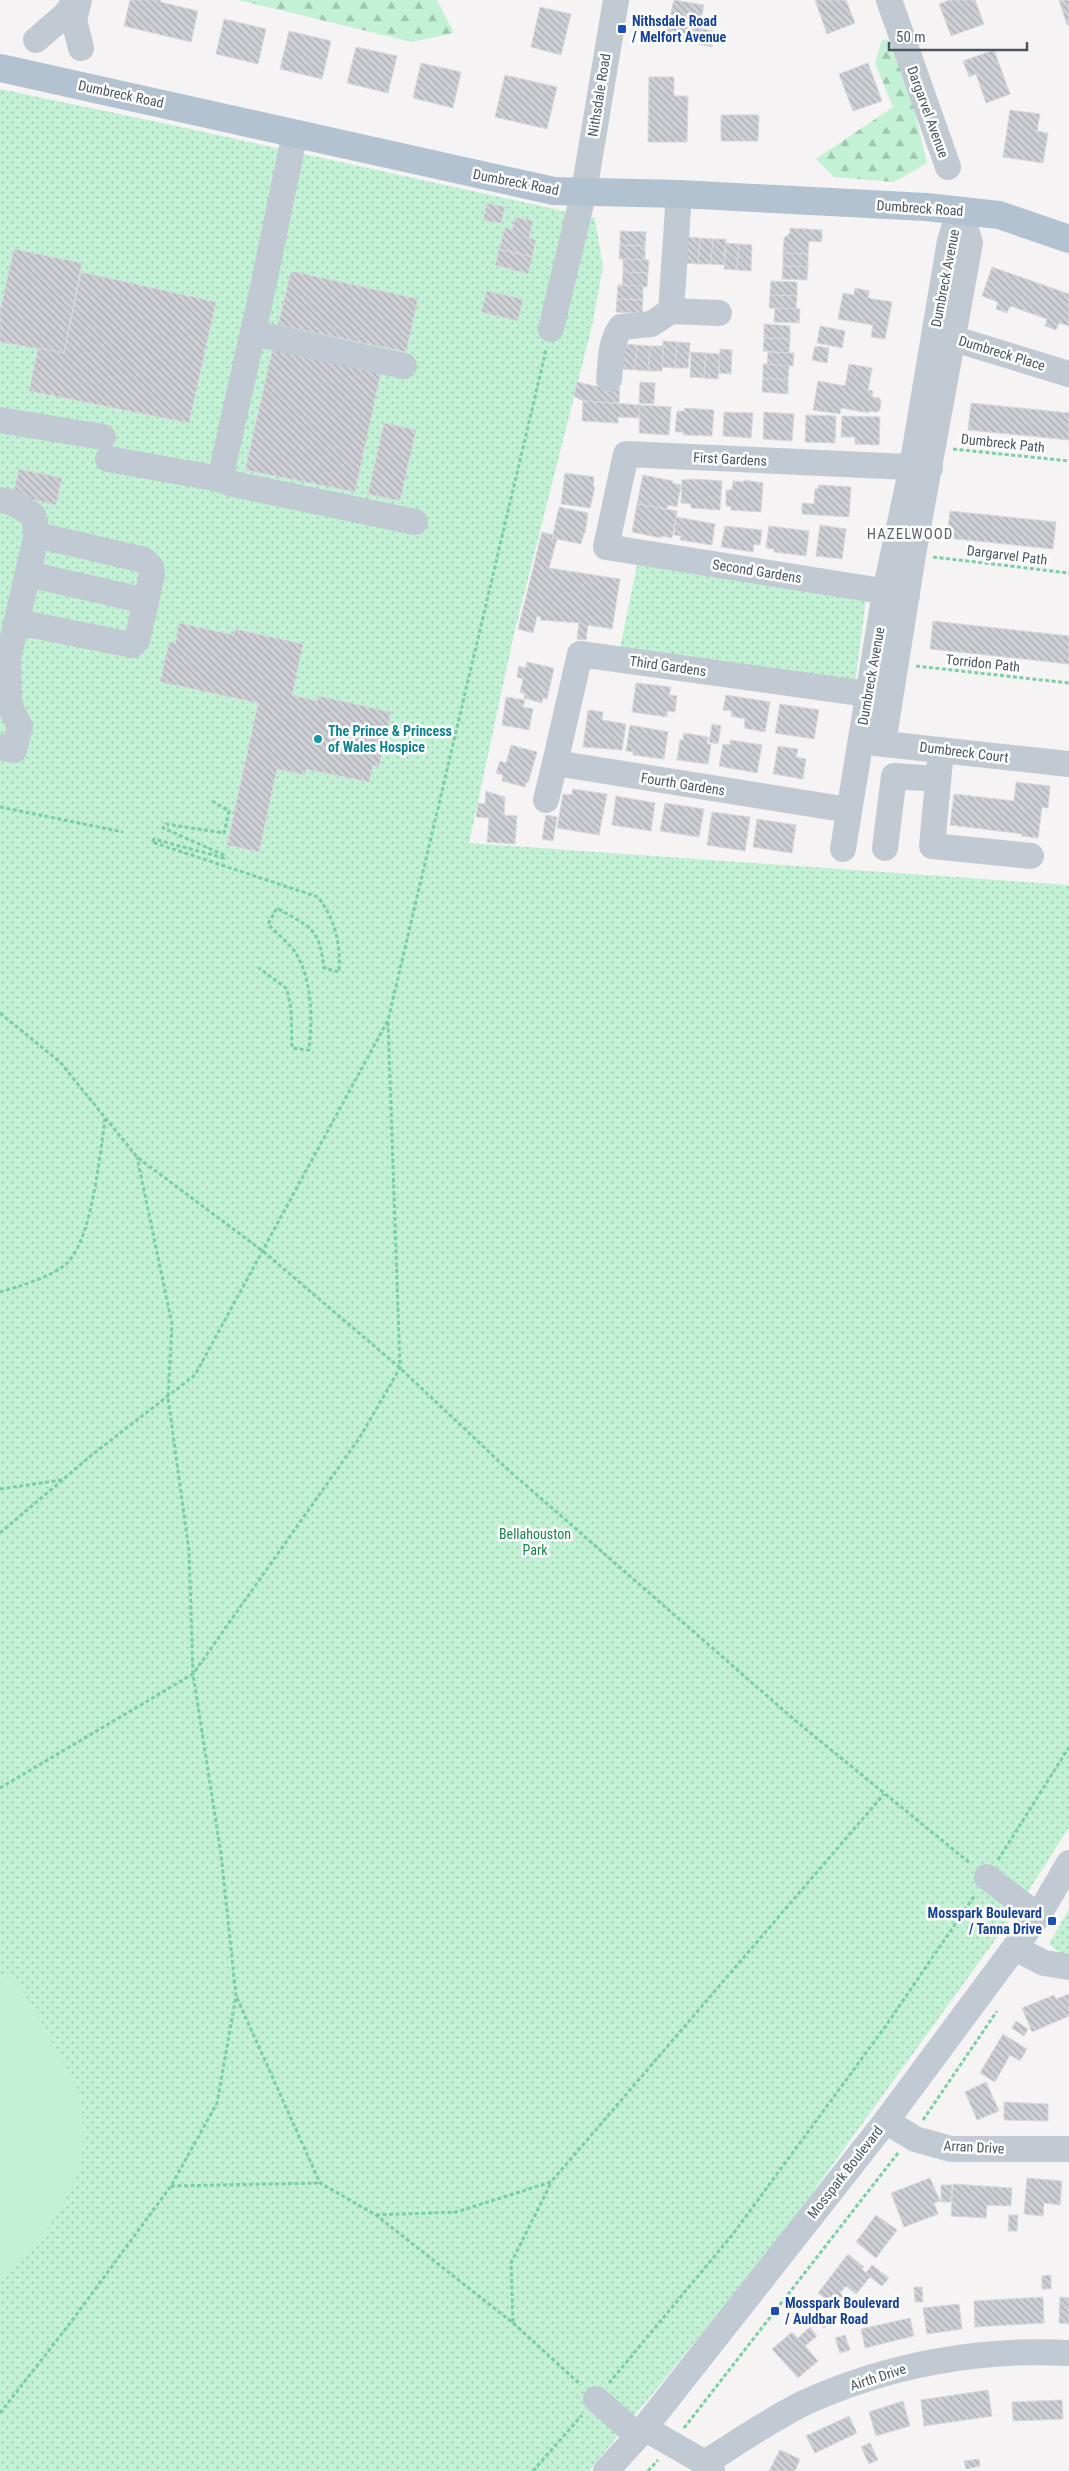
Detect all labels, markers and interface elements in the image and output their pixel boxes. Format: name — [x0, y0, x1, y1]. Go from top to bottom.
place label: Nithsdale Road / Melfort Avenue — [632, 13, 726, 45]
scale bar — [889, 20, 1026, 52]
marker: Nithsdale Road / Melfort Avenue — [616, 23, 628, 35]
text: 50 m — [896, 28, 926, 46]
street label: Nithsdale Road — [585, 52, 613, 138]
street label: Dargarvel Avenue — [904, 64, 952, 160]
street label: Dumbreck Road — [77, 77, 165, 111]
street label: Dumbreck Road — [472, 166, 560, 198]
street label: Dumbreck Road — [876, 197, 964, 219]
street label: Dumbreck Avenue — [928, 227, 962, 328]
street label: Dumbreck Place — [957, 332, 1048, 374]
street label: Dumbreck Path — [960, 431, 1046, 455]
street label: First Gardens — [693, 449, 767, 469]
district label: HAZELWOOD — [867, 525, 953, 543]
street label: Dargarvel Path — [966, 542, 1048, 568]
street label: Second Gardens — [711, 556, 803, 586]
street label: Dumbreck Avenue — [855, 625, 888, 726]
street label: Torridon Path — [945, 651, 1021, 675]
street label: Third Gardens — [629, 653, 707, 679]
place label: The Prince & Princess of Wales Hospice — [328, 723, 452, 755]
marker: The Prince & Princess of Wales Hospice — [312, 733, 324, 745]
street label: Dumbreck Court — [919, 739, 1009, 765]
street label: Fourth Gardens — [640, 769, 726, 799]
park label: Bellahouston Park — [499, 1526, 571, 1558]
place label: Mosspark Boulevard / Tanna Drive — [928, 1905, 1042, 1937]
marker: Mosspark Boulevard / Tanna Drive — [1046, 1915, 1058, 1927]
street label: Mosspark Boulevard — [804, 2123, 886, 2221]
street label: Arran Drive — [943, 2137, 1005, 2157]
place label: Mosspark Boulevard / Auldbar Road — [785, 2295, 900, 2327]
marker: Mosspark Boulevard / Auldbar Road — [769, 2305, 781, 2317]
street label: Airth Drive — [848, 2360, 908, 2394]

